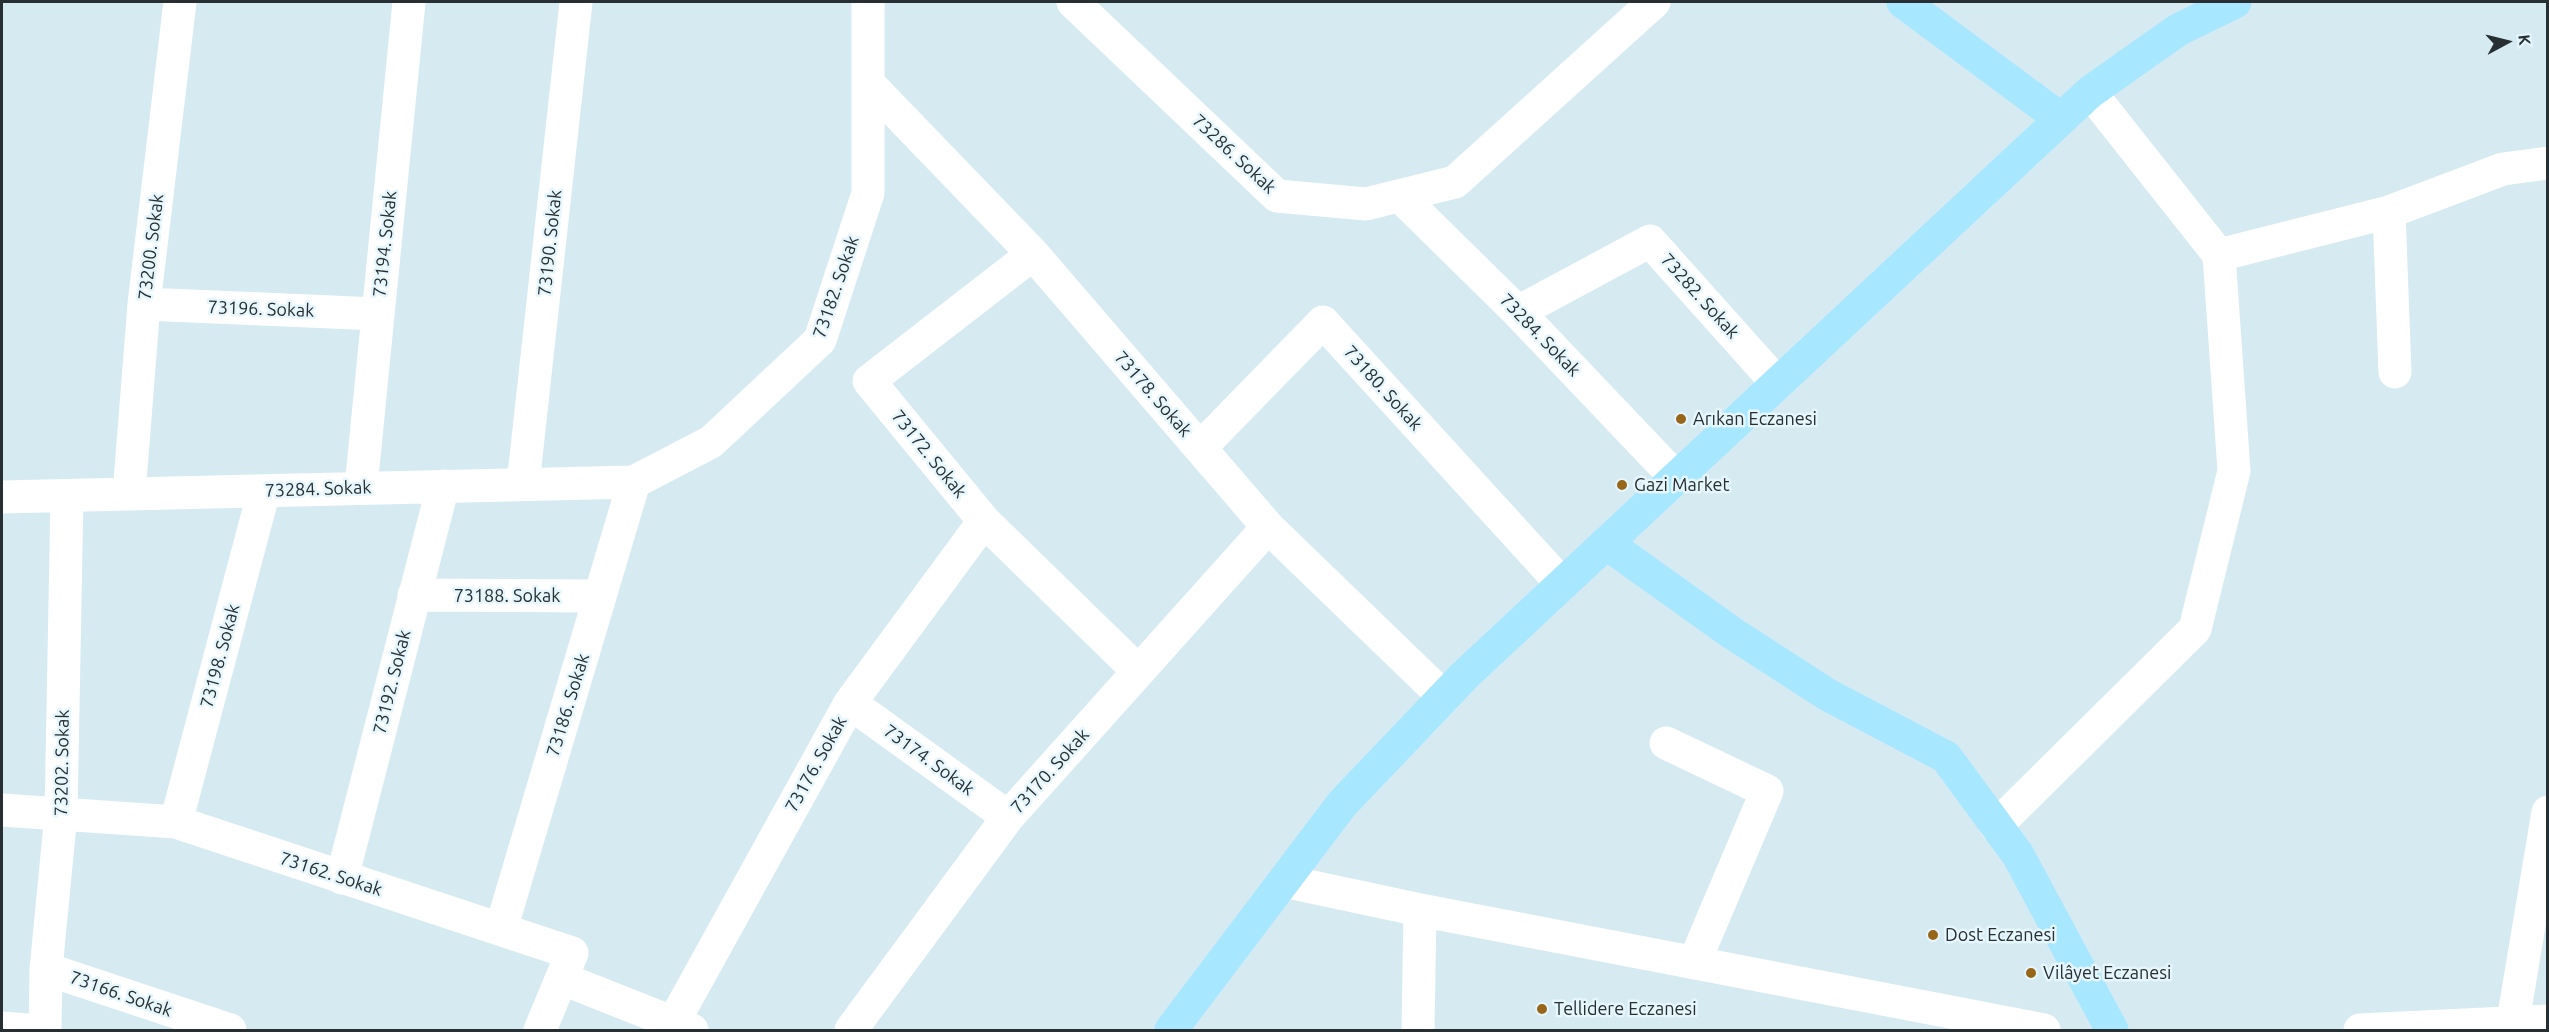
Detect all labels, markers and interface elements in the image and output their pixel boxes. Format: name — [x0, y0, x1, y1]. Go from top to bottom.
north arrow — [2477, 12, 2537, 72]
text: K — [2515, 33, 2534, 46]
street label: 73286. Sokak — [1188, 110, 1280, 198]
street label: 73190. Sokak — [534, 189, 566, 297]
street label: 73194. Sokak — [369, 190, 401, 298]
street label: 73200. Sokak — [134, 193, 168, 301]
street label: 73182. Sokak — [808, 233, 864, 341]
street label: 73282. Sokak — [1656, 249, 1744, 343]
street label: 73284. Sokak — [1495, 289, 1585, 381]
street label: 73196. Sokak — [207, 296, 315, 322]
street label: 73180. Sokak — [1339, 341, 1427, 435]
street label: 73178. Sokak — [1110, 347, 1196, 441]
street label: 73172. Sokak — [887, 406, 971, 502]
place label: Arıkan Eczanesi — [1693, 408, 1817, 430]
marker: Arıkan Eczanesi — [1674, 412, 1688, 426]
place label: Gazi Market — [1634, 474, 1729, 496]
street label: 73284. Sokak — [264, 476, 372, 502]
marker: Gazi Market — [1615, 478, 1629, 492]
street label: 73188. Sokak — [454, 585, 560, 607]
street label: 73198. Sokak — [196, 602, 244, 710]
street label: 73192. Sokak — [369, 628, 415, 736]
street label: 73186. Sokak — [542, 651, 594, 759]
street label: 73202. Sokak — [50, 709, 74, 817]
street label: 73176. Sokak — [781, 712, 851, 816]
street label: 73174. Sokak — [879, 720, 979, 800]
street label: 73170. Sokak — [1006, 724, 1094, 818]
street label: 73162. Sokak — [277, 847, 385, 901]
place label: Dost Eczanesi — [1945, 924, 2056, 946]
marker: Dost Eczanesi — [1926, 928, 1940, 942]
place label: Vilâyet Eczanesi — [2043, 962, 2171, 984]
street label: 73166. Sokak — [67, 966, 175, 1022]
marker: Vilâyet Eczanesi — [2024, 966, 2038, 980]
place label: Tellidere Eczanesi — [1554, 998, 1697, 1020]
marker: Tellidere Eczanesi — [1535, 1002, 1549, 1016]

